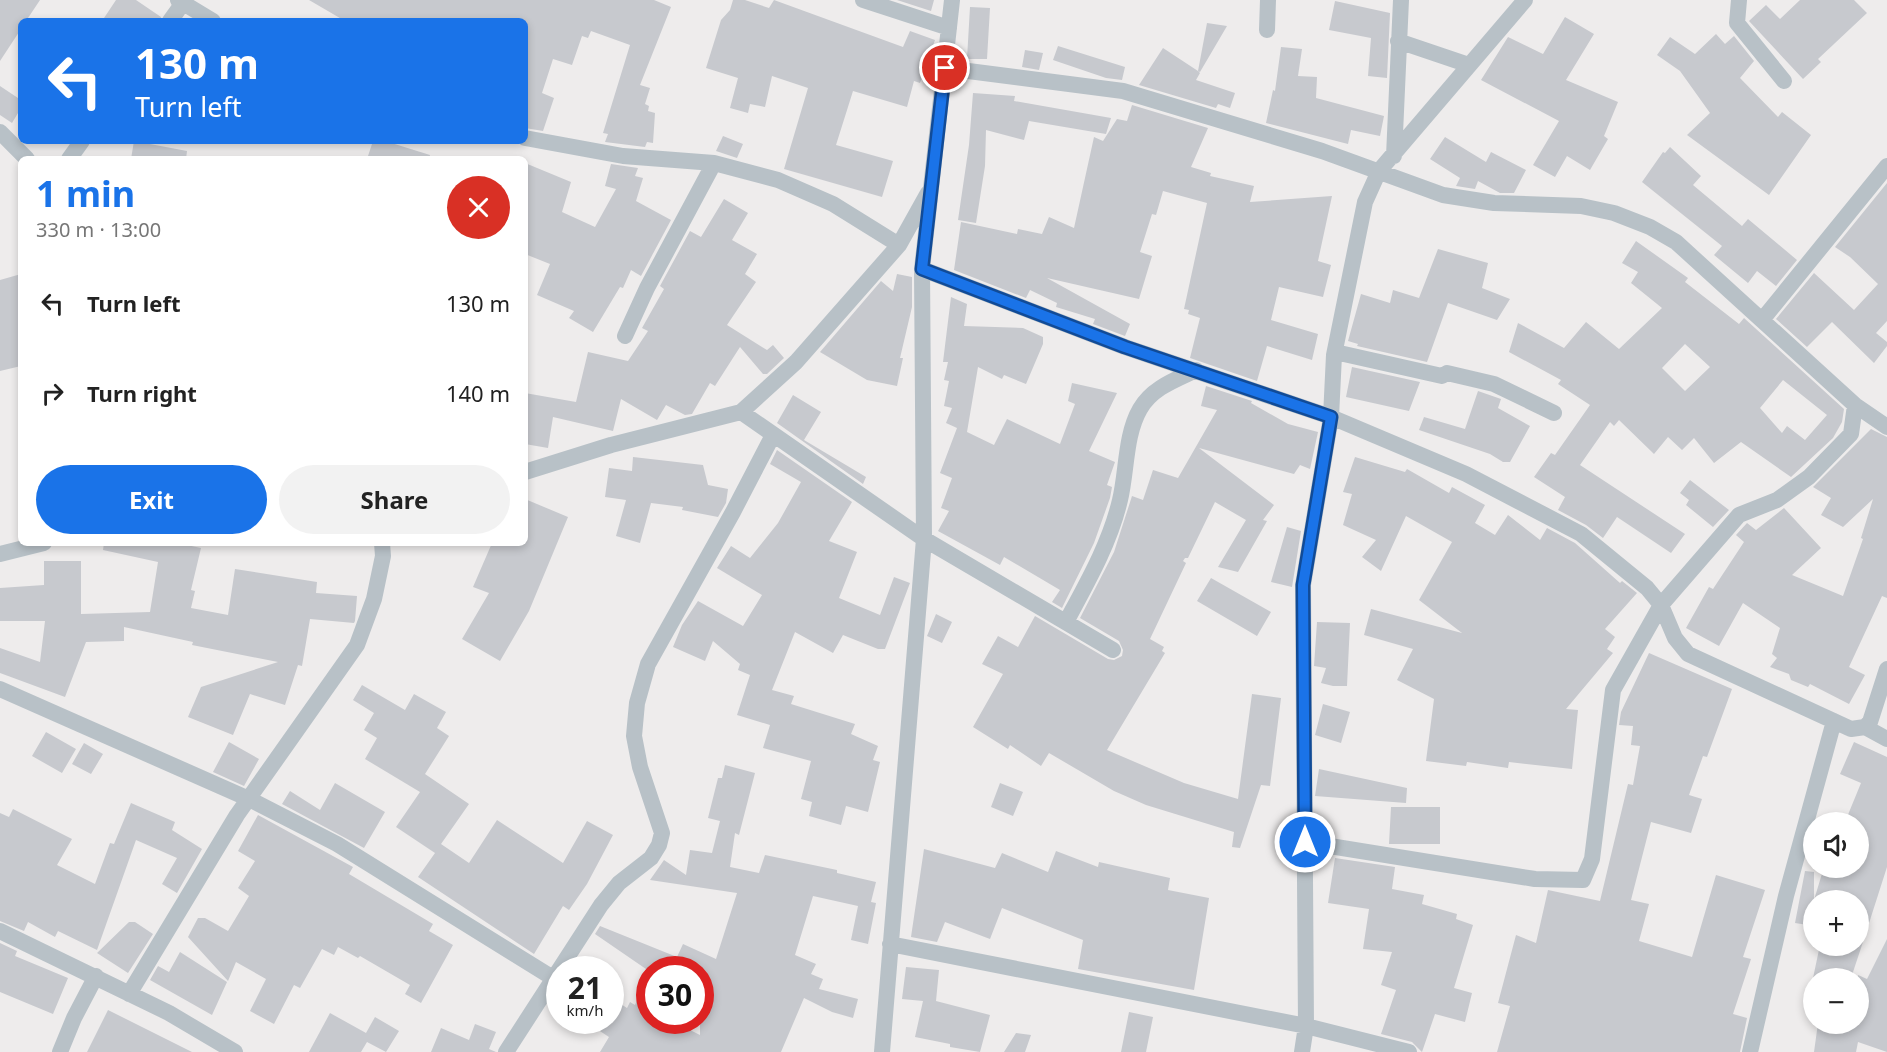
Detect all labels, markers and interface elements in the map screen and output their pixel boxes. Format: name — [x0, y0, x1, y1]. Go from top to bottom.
text: 130 m — [135, 34, 259, 91]
icon: left — [36, 42, 114, 120]
pin — [919, 42, 970, 93]
icon: arrive — [928, 51, 961, 84]
text: Turn left — [135, 88, 241, 125]
text: 1 min — [36, 169, 135, 218]
button: close — [447, 176, 510, 239]
text: 330 m · 13:00 — [36, 216, 161, 243]
icon: left — [36, 287, 69, 320]
text: Turn left — [87, 288, 181, 318]
text: 130 m — [446, 288, 510, 318]
icon: right — [36, 377, 69, 410]
text: Turn right — [87, 378, 197, 408]
text: 140 m — [446, 378, 510, 408]
button: Exit — [36, 465, 267, 534]
button: Share — [279, 465, 510, 534]
position arrow — [1273, 810, 1337, 874]
map controls — [1803, 812, 1869, 1034]
button: sound — [1803, 812, 1869, 878]
button: + — [1803, 890, 1869, 956]
speed limit sign: 30 — [636, 956, 714, 1034]
text: 21 — [568, 967, 602, 1008]
button: − — [1803, 968, 1869, 1034]
text: km/h — [567, 1000, 603, 1020]

